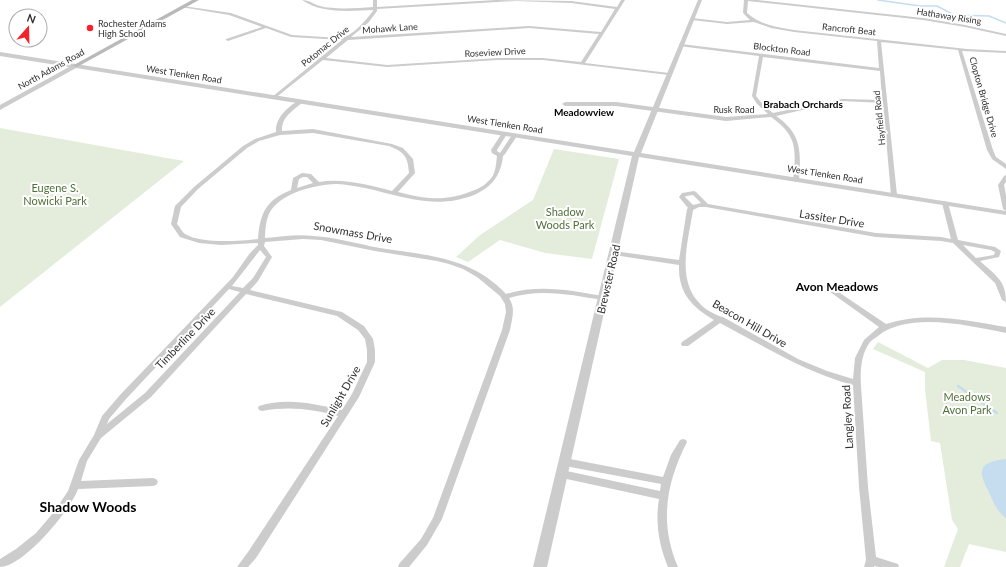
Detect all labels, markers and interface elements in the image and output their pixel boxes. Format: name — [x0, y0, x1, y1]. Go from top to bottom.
street label: Hathaway Rising — [916, 5, 982, 27]
north arrow — [8, 8, 48, 48]
text: N — [25, 11, 38, 26]
place label: Rochester Adams High School — [98, 18, 166, 39]
street label: Mohawk Lane — [362, 21, 418, 35]
street label: Rancroft Beat — [822, 21, 877, 37]
marker: Rochester Adams High School — [85, 23, 95, 33]
street label: Potomac Drive — [299, 23, 351, 69]
street label: Blockton Road — [753, 40, 811, 58]
street label: Roseview Drive — [464, 45, 526, 59]
street label: North Adams Road — [16, 46, 86, 92]
street label: Clopton Bridge Drive — [967, 56, 1001, 139]
street label: West Tienken Road — [145, 63, 223, 85]
street label: Hayfield Road — [871, 90, 887, 146]
district label: Brabach Orchards — [763, 98, 843, 110]
street label: Rusk Road — [713, 104, 755, 115]
district label: Meadowview — [554, 106, 614, 118]
street label: West Tienken Road — [466, 113, 544, 135]
street label: West Tienken Road — [786, 163, 864, 185]
park label: Eugene S. Nowicki Park — [23, 181, 87, 207]
park label: Shadow Woods Park — [536, 205, 595, 231]
street label: Lassiter Drive — [798, 206, 866, 230]
street label: Snowmass Drive — [313, 219, 394, 245]
street label: Brewster Road — [594, 243, 622, 315]
district label: Avon Meadows — [795, 279, 878, 294]
street label: Beacon Hill Drive — [710, 296, 790, 350]
street label: Timberline Drive — [152, 304, 218, 371]
street label: Sunlight Drive — [317, 363, 363, 429]
street label: Langley Road — [839, 385, 855, 449]
park label: Meadows Avon Park — [942, 390, 992, 416]
district label: Shadow Woods — [40, 498, 136, 515]

